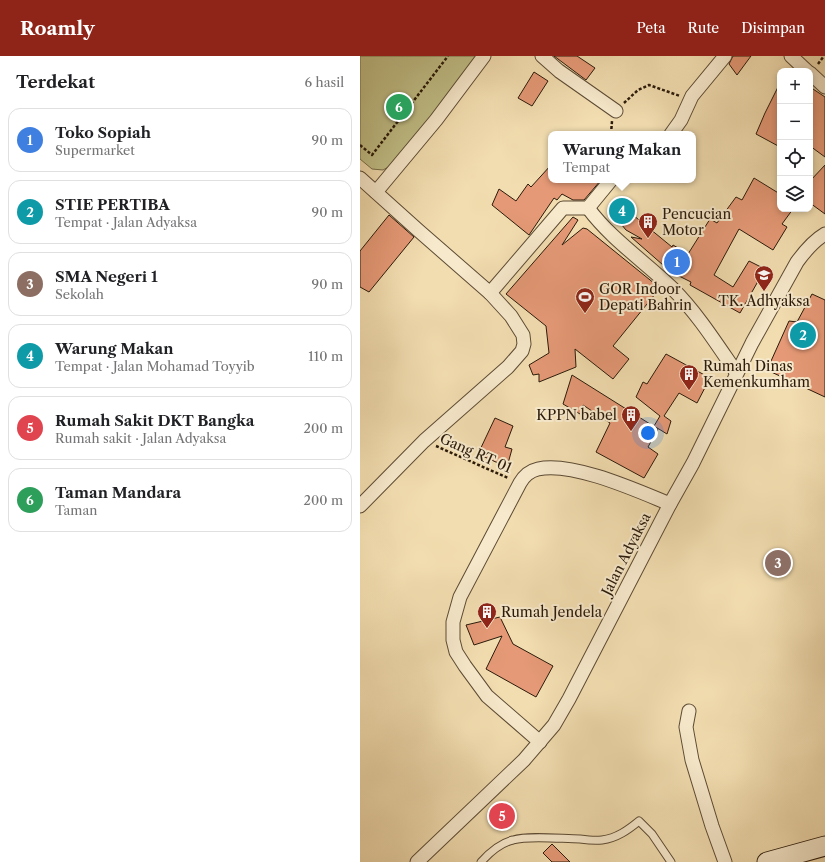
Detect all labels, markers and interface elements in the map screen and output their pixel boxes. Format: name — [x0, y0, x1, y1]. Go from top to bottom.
text: Roamly — [20, 17, 95, 40]
text: Peta — [636, 19, 666, 37]
text: Rute — [688, 19, 719, 37]
text: Disimpan — [741, 19, 805, 37]
map controls — [777, 68, 813, 212]
button: + — [777, 68, 813, 104]
text: Terdekat — [16, 72, 95, 92]
text: 6 hasil — [304, 74, 344, 90]
pin: 6 — [386, 92, 412, 122]
button: − — [777, 104, 813, 140]
text: Toko Sopiah — [55, 123, 151, 142]
popup — [548, 131, 696, 183]
text: 1 — [27, 132, 33, 148]
text: 90 m — [312, 132, 343, 148]
text: Warung Makan — [563, 140, 681, 159]
button: locate — [777, 140, 813, 176]
text: Supermarket — [55, 142, 135, 158]
text: Tempat — [563, 159, 610, 175]
button: layers — [777, 176, 813, 212]
text: STIE PERTIBA — [55, 195, 170, 214]
pin: 4 — [609, 196, 635, 226]
text: 2 — [26, 204, 34, 220]
text: 90 m — [312, 204, 343, 220]
place label: Pencucian Motor — [662, 205, 731, 239]
building icon: Pencucian Motor — [637, 211, 659, 239]
text: Tempat · Jalan Adyaksa — [55, 214, 197, 230]
pin: 1 — [664, 247, 690, 277]
school or university icon: TK. Adhyaksa — [753, 264, 775, 292]
text: SMA Negeri 1 — [55, 267, 158, 286]
text: 3 — [26, 276, 34, 292]
text: 90 m — [312, 276, 343, 292]
place label: GOR Indoor Depati Bahrin — [599, 280, 692, 314]
text: Sekolah — [55, 286, 104, 302]
sports icon: GOR Indoor Depati Bahrin — [574, 286, 596, 314]
place label: TK. Adhyaksa — [718, 292, 810, 310]
pin: 2 — [790, 320, 816, 350]
text: Warung Makan — [55, 339, 173, 358]
text: 4 — [26, 348, 34, 364]
text: 110 m — [308, 348, 343, 364]
place label: Rumah Dinas Kemenkumham — [703, 357, 810, 391]
text: Tempat · Jalan Mohamad Toyyib — [55, 358, 255, 374]
building icon: Rumah Dinas Kemenkumham — [678, 363, 700, 391]
building icon: KPPN babel — [620, 404, 642, 432]
place label: KPPN babel — [536, 406, 617, 424]
text: Rumah Sakit DKT Bangka — [55, 411, 254, 430]
text: 5 — [26, 420, 34, 436]
text: 200 m — [303, 420, 343, 436]
your location — [638, 423, 658, 443]
street label: Gang RT 01 — [437, 429, 515, 477]
text: Rumah sakit · Jalan Adyaksa — [55, 430, 226, 446]
text: Taman Mandara — [55, 483, 181, 502]
text: 6 — [26, 492, 34, 508]
text: 200 m — [303, 492, 343, 508]
text: Taman — [55, 502, 97, 518]
street label: Jalan Adyaksa — [597, 509, 655, 600]
pin: 3 — [765, 548, 791, 578]
building icon: Rumah Jendela — [476, 601, 498, 629]
place label: Rumah Jendela — [501, 603, 603, 621]
pin: 5 — [489, 801, 515, 831]

